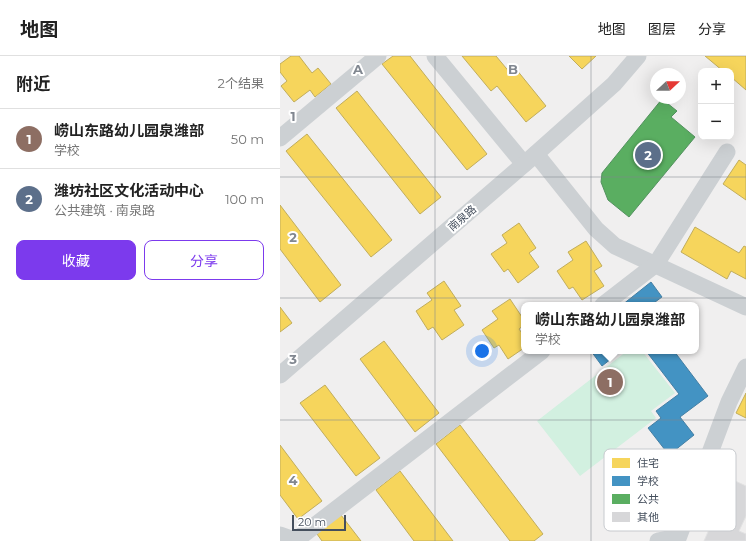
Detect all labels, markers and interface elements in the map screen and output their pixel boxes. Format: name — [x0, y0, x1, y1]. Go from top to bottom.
text: 地图 — [20, 18, 58, 41]
text: 地图 — [598, 20, 626, 38]
text: 图层 — [648, 20, 676, 38]
text: 分享 — [698, 20, 726, 38]
text: A — [352, 61, 364, 77]
text: B — [508, 61, 518, 77]
north arrow — [650, 68, 686, 104]
map controls — [698, 68, 734, 140]
button: + — [698, 68, 734, 104]
text: 附近 — [16, 74, 50, 94]
text: 2个结果 — [218, 75, 264, 91]
button: − — [698, 104, 734, 140]
text: 1 — [290, 108, 296, 124]
text: 崂山东路幼儿园泉潍部 — [54, 121, 204, 140]
text: 1 — [26, 131, 32, 147]
text: 50 m — [231, 131, 264, 147]
pin: 2 — [635, 140, 661, 170]
text: 学校 — [54, 142, 80, 158]
text: 潍坊社区文化活动中心 — [54, 181, 204, 200]
text: 2 — [25, 191, 33, 207]
text: 100 m — [225, 191, 264, 207]
text: 公共建筑 · 南泉路 — [54, 202, 155, 218]
street label: 南泉路 — [445, 202, 479, 234]
text: 2 — [289, 229, 297, 245]
button: 收藏 — [16, 240, 136, 280]
button: 分享 — [144, 240, 264, 280]
popup — [521, 302, 699, 354]
text: 崂山东路幼儿园泉潍部 — [535, 310, 685, 329]
text: 学校 — [535, 331, 561, 347]
your location — [472, 341, 492, 361]
text: 3 — [288, 351, 297, 367]
pin: 1 — [597, 367, 623, 397]
legend — [604, 449, 736, 531]
text: 住宅 — [637, 456, 659, 470]
text: 4 — [289, 472, 298, 488]
text: 学校 — [637, 474, 659, 488]
text: 公共 — [637, 492, 659, 506]
text: 其他 — [637, 510, 659, 524]
scale bar — [292, 513, 346, 532]
text: 20 m — [298, 515, 326, 529]

